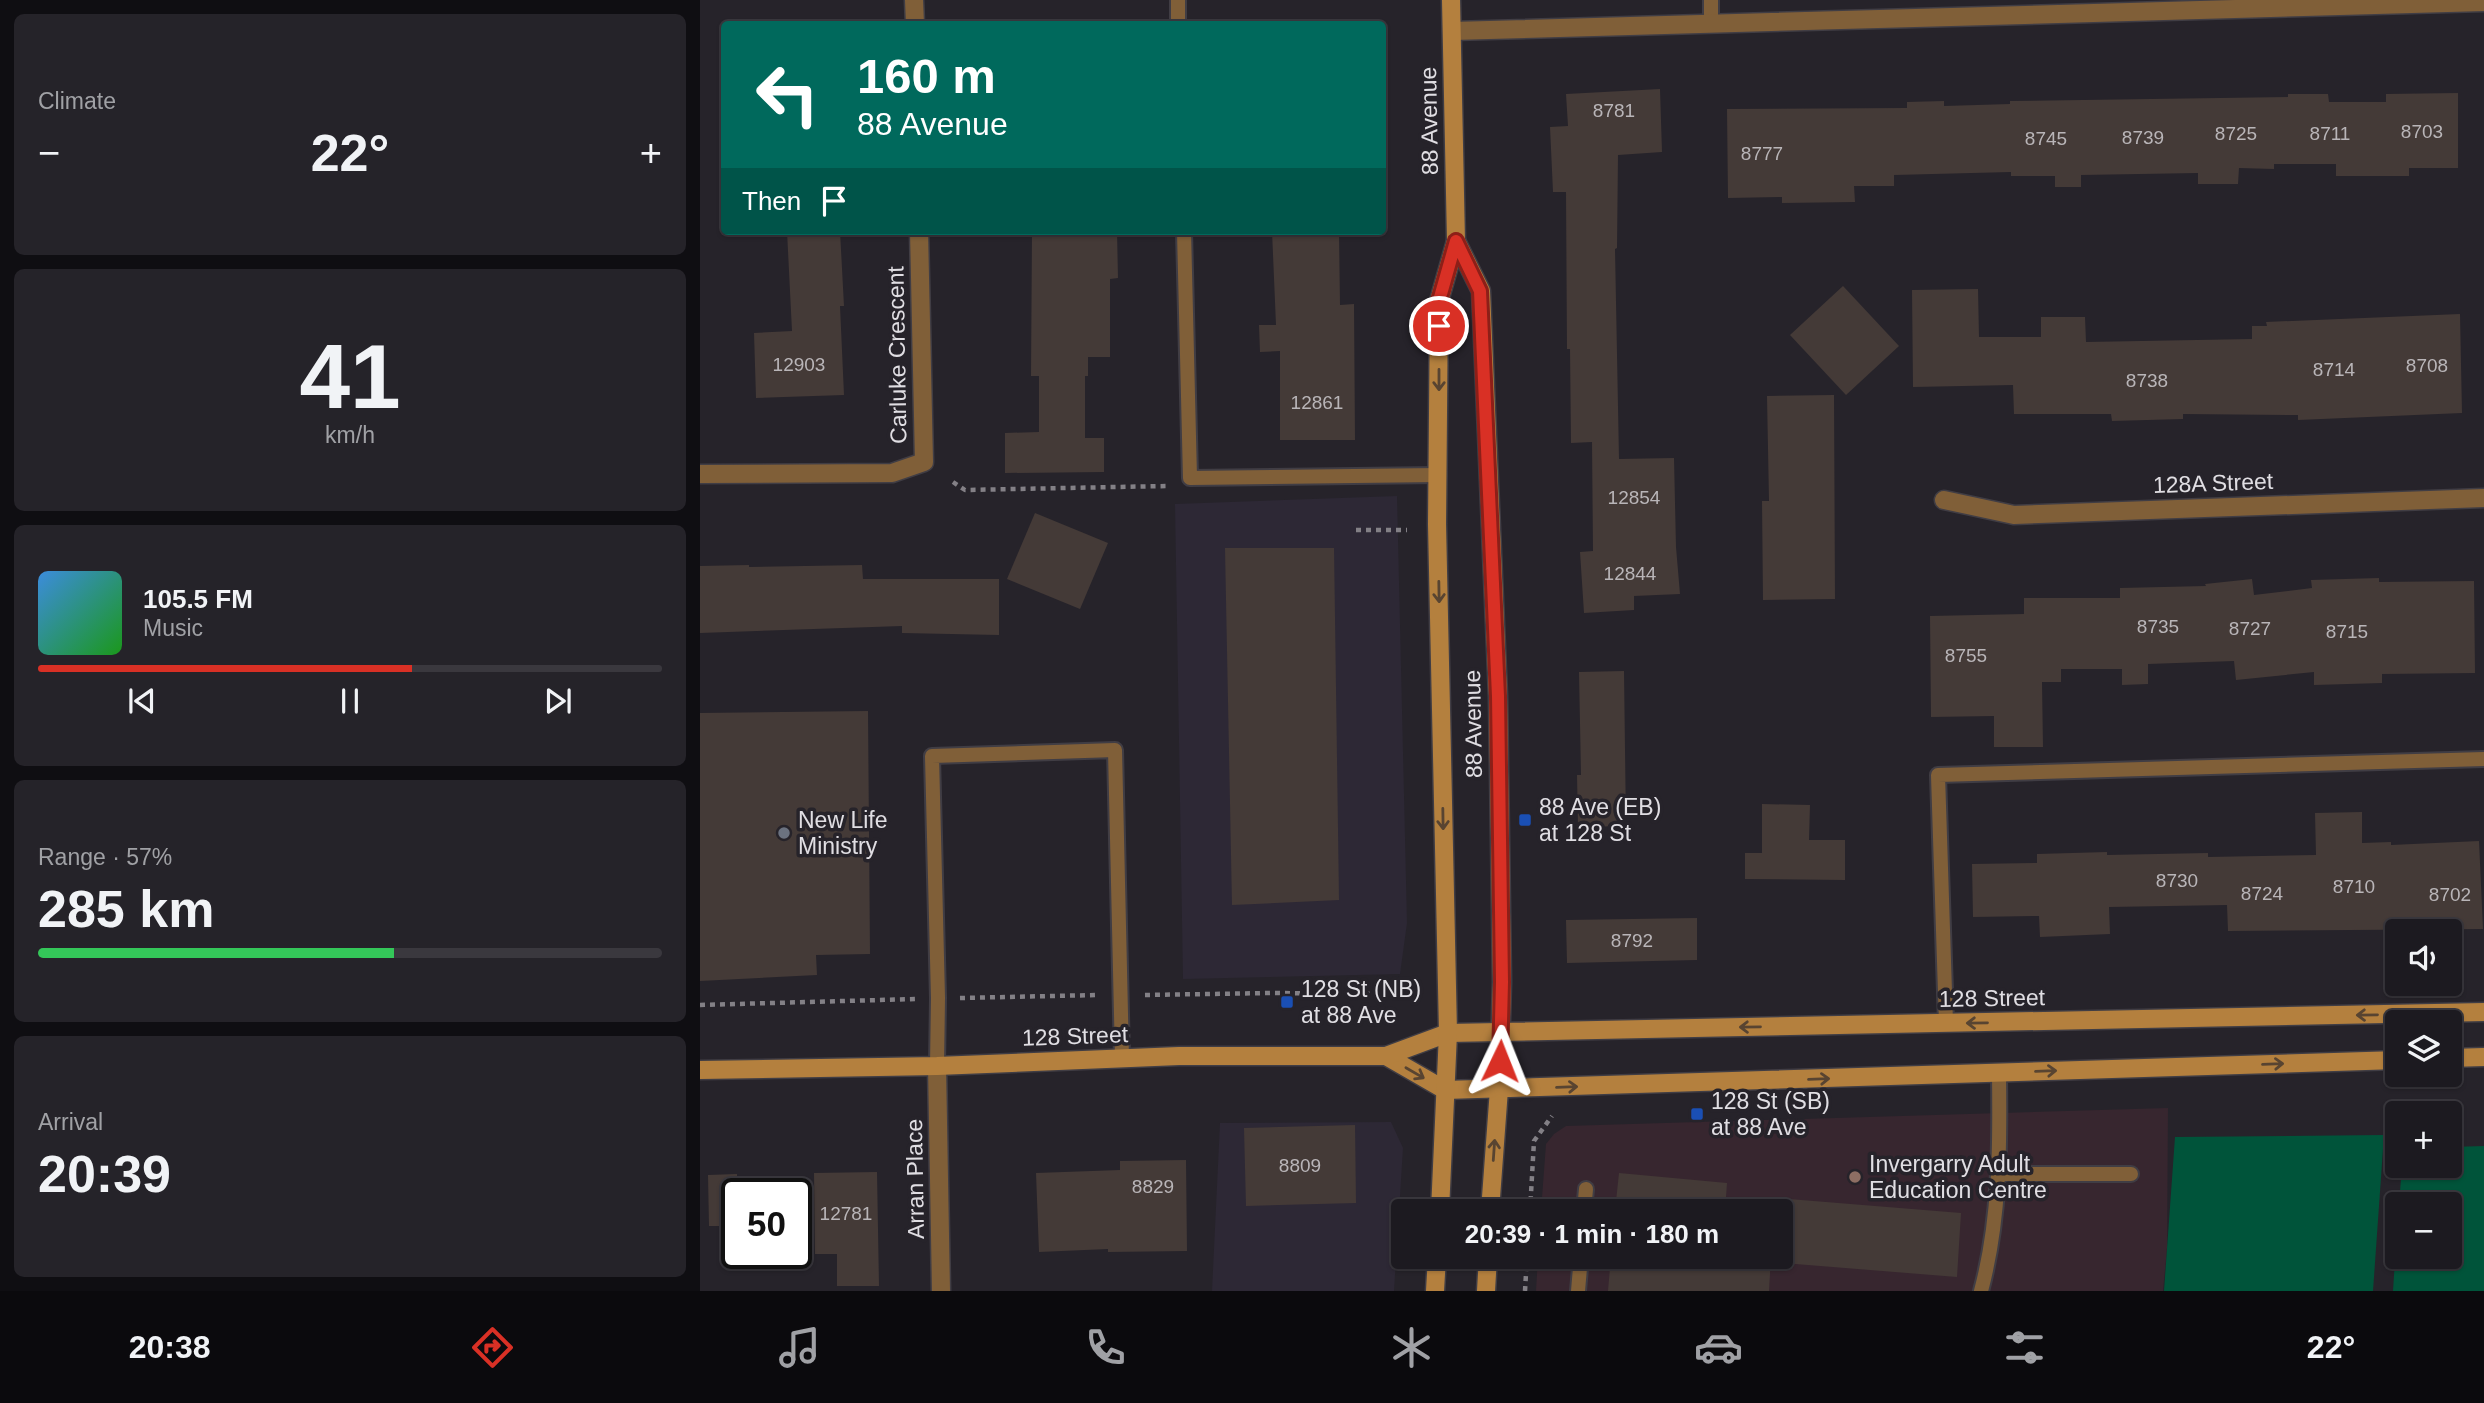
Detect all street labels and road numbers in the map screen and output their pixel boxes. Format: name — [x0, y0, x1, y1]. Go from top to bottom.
street label: 88 Avenue — [1415, 67, 1443, 175]
street label: Carluke Crescent — [882, 265, 912, 444]
street label: 128A Street — [2152, 468, 2274, 498]
street label: 88 Avenue — [1459, 670, 1487, 778]
street label: 128 Street — [1939, 984, 2046, 1012]
street label: 128 Street — [1022, 1021, 1129, 1051]
street label: Arran Place — [901, 1119, 929, 1239]

